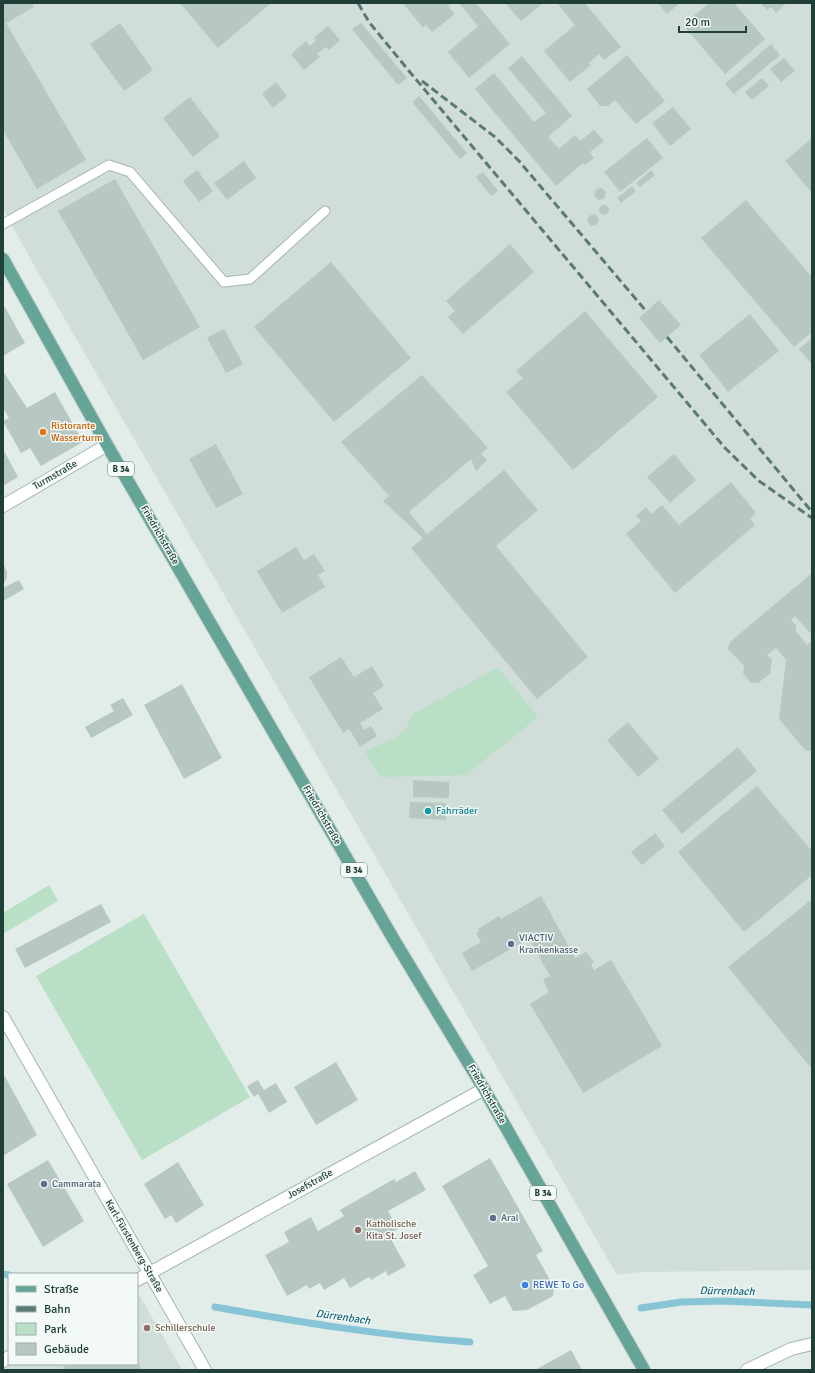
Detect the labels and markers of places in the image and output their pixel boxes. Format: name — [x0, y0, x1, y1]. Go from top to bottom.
place label: Ristorante Wasserturm — [51, 420, 102, 444]
marker: Ristorante Wasserturm — [38, 427, 48, 437]
place label: Fahrräder — [436, 805, 478, 817]
marker: Fahrräder — [423, 806, 433, 816]
place label: VIACTIV Krankenkasse — [519, 932, 578, 956]
marker: VIACTIV Krankenkasse — [506, 939, 516, 949]
place label: Cammarata — [52, 1178, 101, 1190]
marker: Cammarata — [39, 1179, 49, 1189]
place label: Aral — [501, 1212, 519, 1224]
marker: Aral — [488, 1213, 498, 1223]
place label: Katholische Kita St. Josef — [366, 1218, 422, 1242]
marker: Katholische Kita St. Josef — [353, 1225, 363, 1235]
place label: REWE To Go — [533, 1279, 584, 1291]
marker: REWE To Go — [520, 1280, 530, 1290]
place label: Schillerschule — [155, 1322, 216, 1334]
marker: Schillerschule — [142, 1323, 152, 1333]

